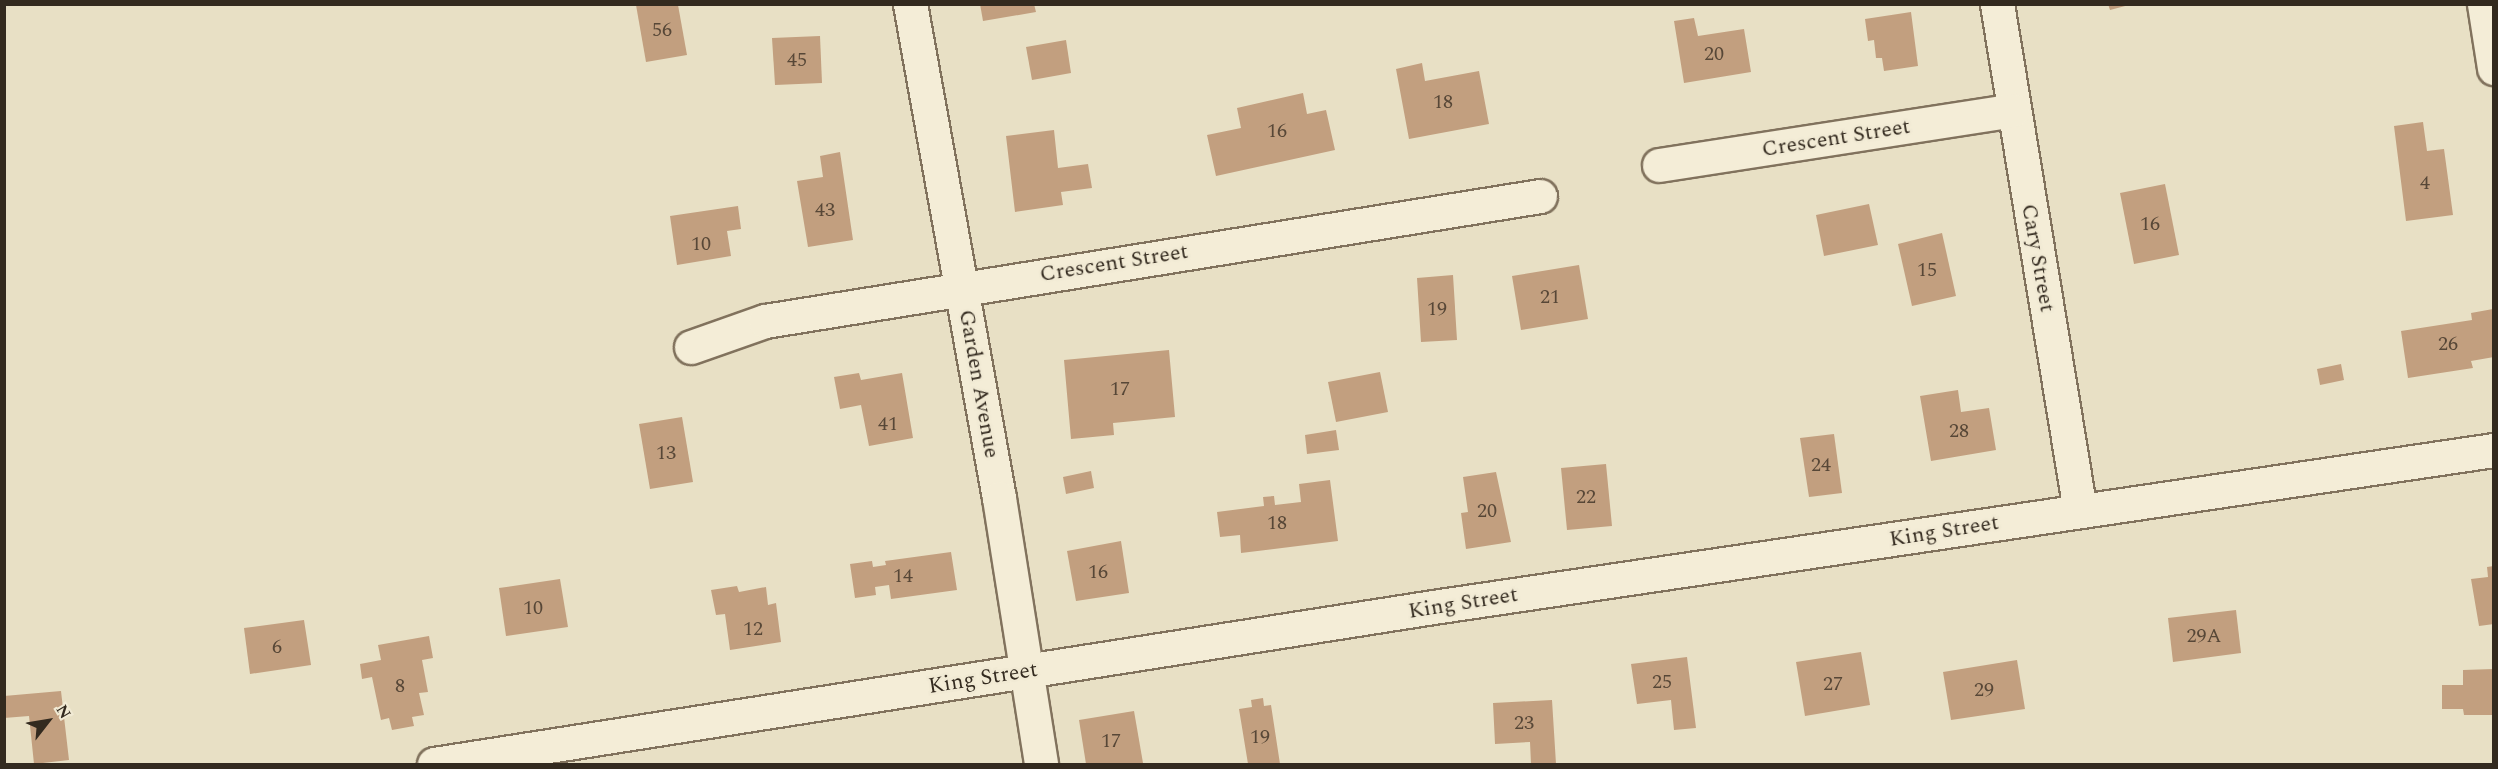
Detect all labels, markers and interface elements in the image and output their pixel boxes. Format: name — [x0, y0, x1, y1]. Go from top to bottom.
house number: 56 — [652, 18, 672, 42]
house number: 20 — [1704, 42, 1724, 66]
house number: 45 — [787, 48, 807, 72]
house number: 18 — [1433, 90, 1453, 114]
street label: Crescent Street — [1760, 113, 1912, 163]
house number: 16 — [1267, 119, 1287, 143]
house number: 4 — [2420, 171, 2430, 195]
house number: 43 — [815, 198, 835, 222]
street label: Cary Street — [2016, 202, 2060, 314]
house number: 16 — [2140, 212, 2160, 236]
house number: 10 — [691, 232, 711, 256]
street label: Crescent Street — [1038, 238, 1190, 288]
house number: 15 — [1917, 258, 1937, 282]
house number: 21 — [1540, 285, 1560, 309]
house number: 19 — [1427, 297, 1447, 321]
street label: Garden Avenue — [953, 308, 1005, 460]
house number: 26 — [2438, 332, 2458, 356]
house number: 17 — [1110, 377, 1130, 401]
house number: 41 — [878, 412, 898, 436]
house number: 28 — [1949, 419, 1969, 443]
house number: 13 — [656, 441, 676, 465]
house number: 24 — [1811, 453, 1831, 477]
house number: 22 — [1576, 485, 1596, 509]
house number: 20 — [1477, 499, 1497, 523]
street label: King Street — [1887, 509, 2001, 553]
house number: 18 — [1267, 511, 1287, 535]
house number: 16 — [1088, 560, 1108, 584]
house number: 14 — [893, 564, 913, 588]
street label: King Street — [1406, 581, 1520, 625]
house number: 10 — [523, 596, 543, 620]
house number: 12 — [743, 617, 763, 641]
house number: 29A — [2187, 624, 2221, 648]
house number: 6 — [272, 635, 282, 659]
street label: King Street — [926, 656, 1040, 700]
house number: 25 — [1652, 670, 1672, 694]
house number: 27 — [1823, 672, 1843, 696]
house number: 8 — [395, 674, 405, 698]
house number: 29 — [1974, 678, 1994, 702]
north arrow — [18, 691, 78, 751]
text: N — [50, 700, 77, 724]
house number: 23 — [1514, 711, 1534, 735]
house number: 19 — [1250, 725, 1270, 749]
house number: 17 — [1101, 729, 1121, 753]

